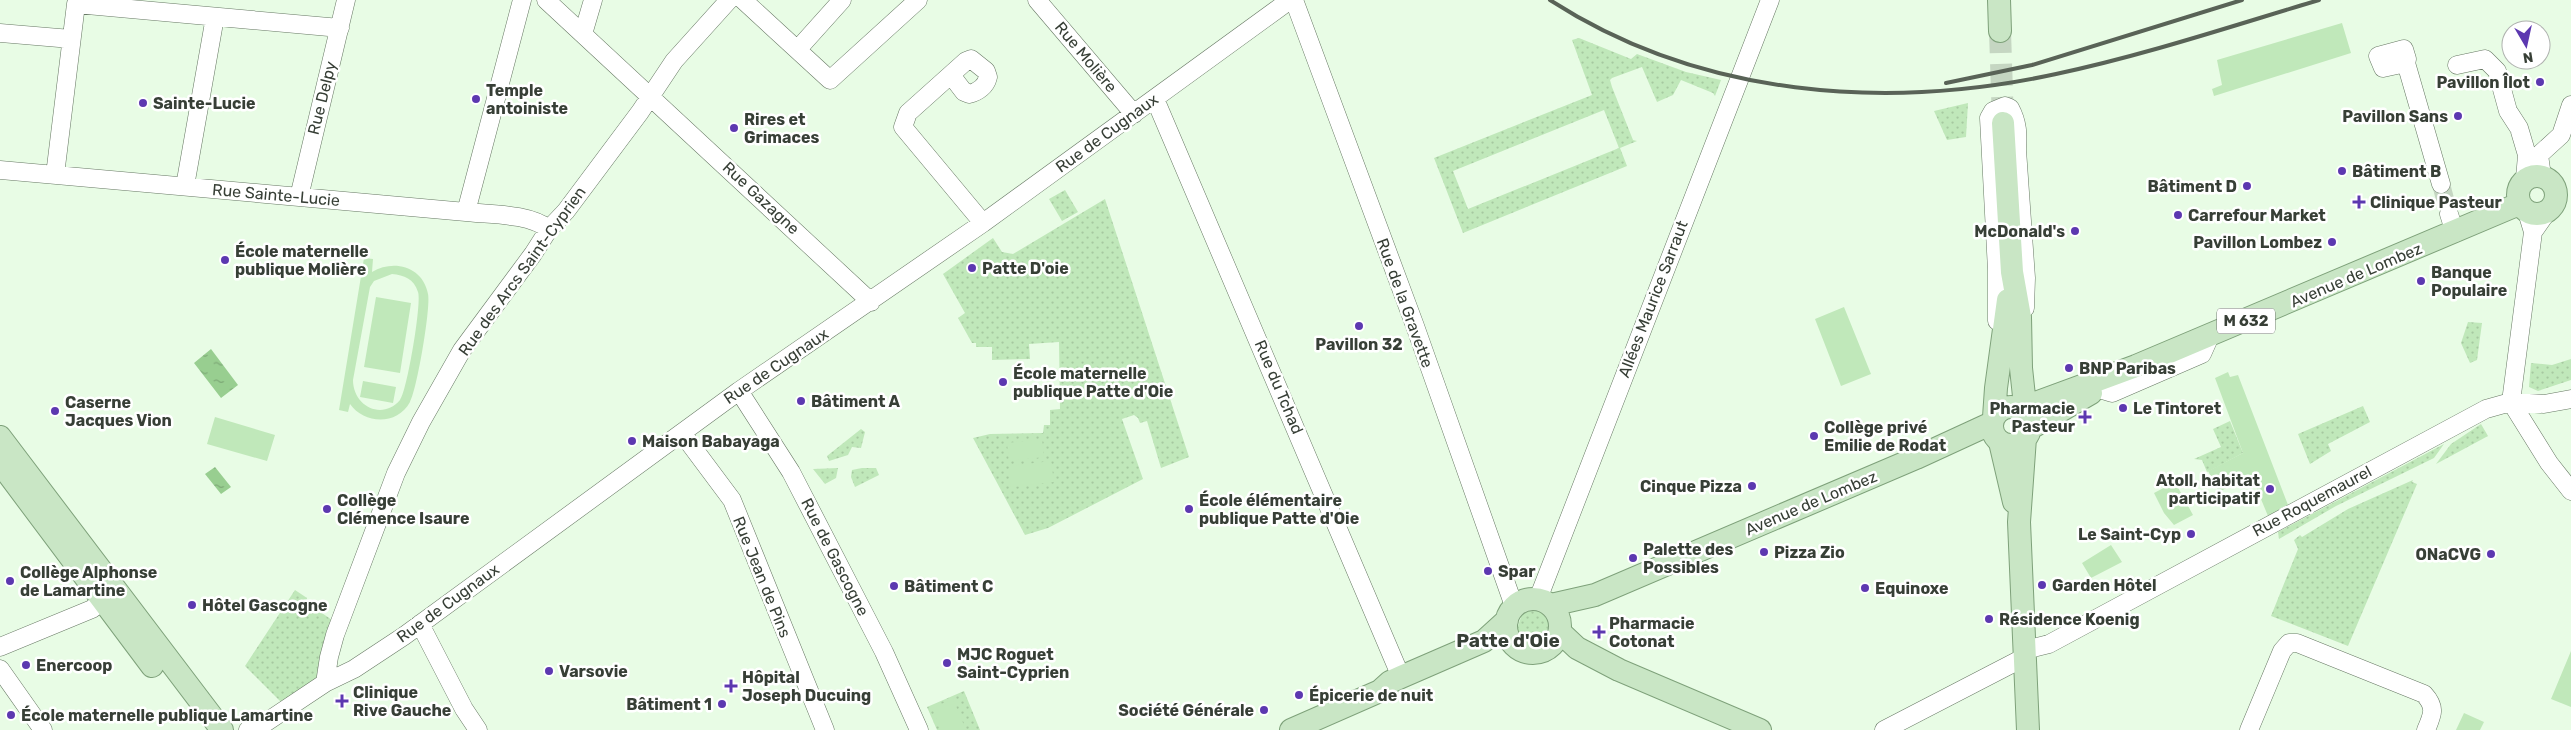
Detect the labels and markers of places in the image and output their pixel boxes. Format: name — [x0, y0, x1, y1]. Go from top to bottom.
place label: Pavillon Îlot — [2436, 72, 2531, 92]
marker: Pavillon Îlot — [2534, 76, 2546, 88]
place label: Temple antoiniste — [486, 81, 568, 118]
marker: Temple antoiniste — [470, 93, 482, 105]
place label: Sainte-Lucie — [153, 94, 256, 113]
marker: Sainte-Lucie — [137, 97, 149, 109]
place label: Pavillon Sans — [2342, 107, 2448, 126]
place label: Rires et Grimaces — [744, 110, 819, 147]
marker: Pavillon Sans — [2452, 110, 2464, 122]
marker: Rires et Grimaces — [728, 122, 740, 134]
place label: Bâtiment B — [2352, 162, 2441, 181]
marker: Bâtiment B — [2336, 165, 2348, 177]
place label: Bâtiment D — [2148, 177, 2237, 196]
marker: Bâtiment D — [2241, 180, 2253, 192]
place label: Clinique Pasteur — [2370, 193, 2503, 212]
marker: Clinique Pasteur — [2352, 195, 2366, 209]
place label: Carrefour Market — [2188, 206, 2326, 225]
marker: Carrefour Market — [2172, 209, 2184, 221]
place label: McDonald's — [1974, 222, 2065, 241]
marker: McDonald's — [2069, 225, 2081, 237]
place label: Pavillon Lombez — [2193, 233, 2322, 252]
marker: Pavillon Lombez — [2326, 236, 2338, 248]
place label: École maternelle publique Molière — [235, 241, 369, 279]
marker: École maternelle publique Molière — [219, 254, 231, 266]
place label: Patte D'oie — [982, 259, 1069, 278]
marker: Patte D'oie — [966, 262, 978, 274]
place label: Banque Populaire — [2431, 263, 2507, 300]
marker: Banque Populaire — [2415, 275, 2427, 287]
marker: Pavillon 32 — [1353, 320, 1365, 332]
place label: Pavillon 32 — [1315, 335, 1403, 354]
place label: BNP Paribas — [2079, 359, 2176, 378]
marker: BNP Paribas — [2063, 362, 2075, 374]
place label: École maternelle publique Patte d'Oie — [1013, 363, 1173, 401]
marker: École maternelle publique Patte d'Oie — [997, 376, 1009, 388]
place label: Bâtiment A — [811, 392, 901, 411]
place label: Caserne Jacques Vion — [65, 393, 172, 430]
marker: Bâtiment A — [795, 395, 807, 407]
place label: Pharmacie Pasteur — [1989, 399, 2076, 436]
place label: Le Tintoret — [2133, 399, 2222, 418]
marker: Le Tintoret — [2117, 402, 2129, 414]
marker: Caserne Jacques Vion — [49, 405, 61, 417]
marker: Pharmacie Pasteur — [2079, 411, 2091, 423]
place label: Collège privé Emilie de Rodat — [1824, 418, 1947, 455]
marker: Collège privé Emilie de Rodat — [1808, 430, 1820, 442]
place label: Maison Babayaga — [642, 432, 780, 451]
marker: Maison Babayaga — [626, 435, 638, 447]
place label: Atoll, habitat participatif — [2156, 471, 2261, 508]
place label: Cinque Pizza — [1640, 477, 1742, 496]
marker: Cinque Pizza — [1746, 480, 1758, 492]
marker: Atoll, habitat participatif — [2264, 483, 2276, 495]
place label: École élémentaire publique Patte d'Oie — [1199, 490, 1359, 528]
place label: Collège Clémence Isaure — [337, 491, 470, 528]
marker: Collège Clémence Isaure — [321, 503, 333, 515]
marker: École élémentaire publique Patte d'Oie — [1183, 503, 1195, 515]
place label: Le Saint-Cyp — [2078, 525, 2181, 544]
marker: Le Saint-Cyp — [2185, 528, 2197, 540]
place label: Palette des Possibles — [1643, 540, 1734, 577]
place label: Pizza Zio — [1774, 543, 1845, 562]
place label: ONaCVG — [2415, 545, 2481, 564]
marker: Pizza Zio — [1758, 546, 1770, 558]
marker: ONaCVG — [2485, 548, 2497, 560]
marker: Palette des Possibles — [1627, 552, 1639, 564]
place label: Spar — [1498, 562, 1536, 581]
place label: Collège Alphonse de Lamartine — [20, 563, 157, 600]
marker: Spar — [1482, 565, 1494, 577]
marker: Collège Alphonse de Lamartine — [4, 575, 16, 587]
place label: Garden Hôtel — [2052, 576, 2157, 595]
place label: Bâtiment C — [904, 577, 993, 596]
place label: Equinoxe — [1875, 579, 1948, 598]
marker: Garden Hôtel — [2036, 579, 2048, 591]
marker: Bâtiment C — [888, 580, 900, 592]
marker: Equinoxe — [1859, 582, 1871, 594]
place label: Hôtel Gascogne — [202, 596, 328, 615]
marker: Hôtel Gascogne — [186, 599, 198, 611]
place label: Résidence Koenig — [1999, 610, 2140, 629]
marker: Résidence Koenig — [1983, 613, 1995, 625]
place label: Pharmacie Cotonat — [1609, 614, 1695, 651]
marker: Pharmacie Cotonat — [1593, 626, 1605, 638]
place label: MJC Roguet Saint-Cyprien — [957, 645, 1069, 682]
place label: Enercoop — [36, 656, 112, 675]
marker: MJC Roguet Saint-Cyprien — [941, 657, 953, 669]
marker: Enercoop — [20, 659, 32, 671]
place label: Varsovie — [559, 662, 628, 681]
marker: Varsovie — [543, 665, 555, 677]
place label: Hôpital Joseph Ducuing — [742, 668, 871, 705]
marker: Hôpital Joseph Ducuing — [724, 679, 738, 693]
place label: Clinique Rive Gauche — [353, 683, 451, 720]
place label: Épicerie de nuit — [1309, 685, 1434, 705]
marker: Épicerie de nuit — [1293, 689, 1305, 701]
marker: Clinique Rive Gauche — [335, 694, 349, 708]
place label: Bâtiment 1 — [626, 695, 712, 714]
marker: Bâtiment 1 — [716, 698, 728, 710]
place label: Société Générale — [1118, 701, 1254, 720]
marker: Société Générale — [1258, 704, 1270, 716]
place label: École maternelle publique Lamartine — [21, 705, 313, 725]
marker: École maternelle publique Lamartine — [5, 709, 17, 721]

